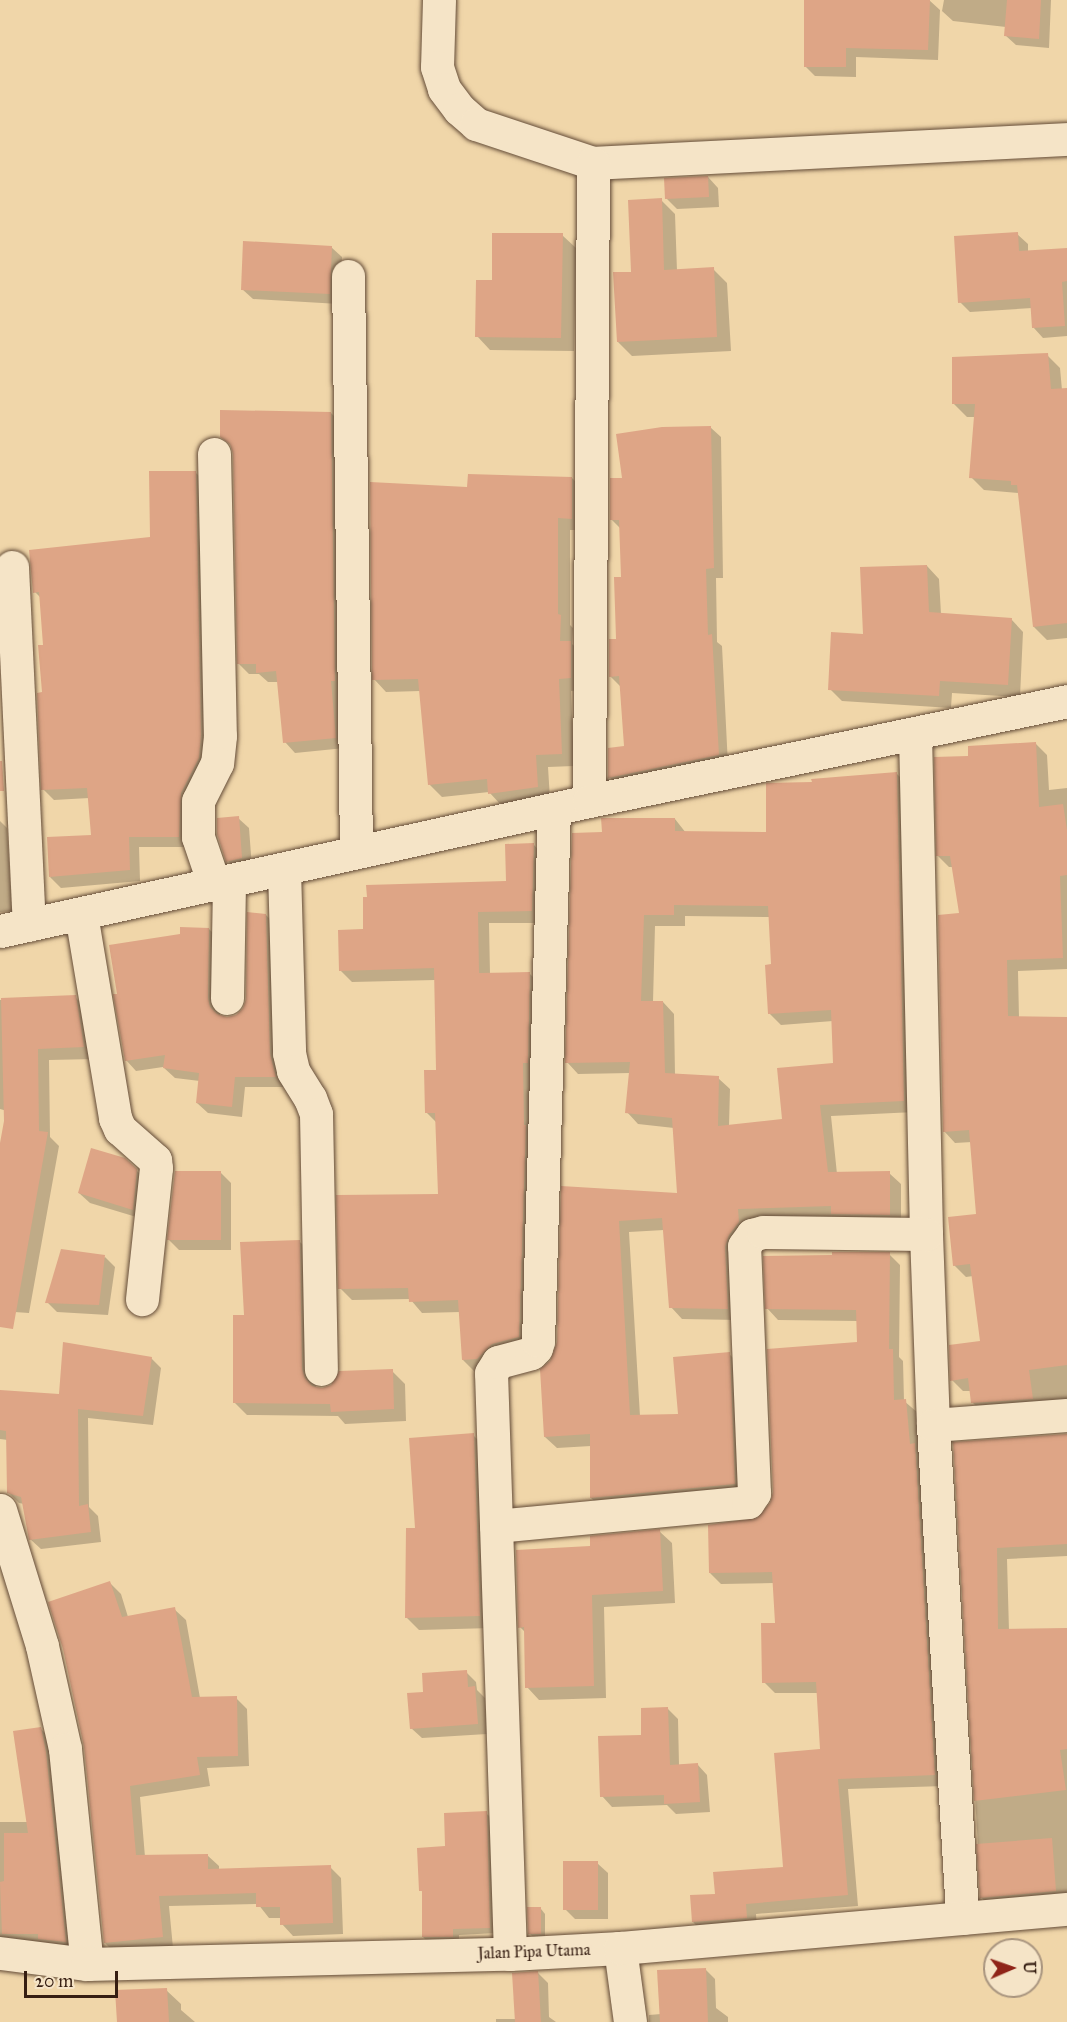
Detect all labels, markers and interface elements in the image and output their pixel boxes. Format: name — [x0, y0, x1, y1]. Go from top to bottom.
north arrow — [983, 1938, 1043, 1998]
street label: Jalan Pipa Utama — [477, 1940, 591, 1964]
scale bar — [27, 1959, 122, 1997]
text: U — [1020, 1961, 1039, 1974]
text: 20 m — [35, 1970, 73, 1992]

